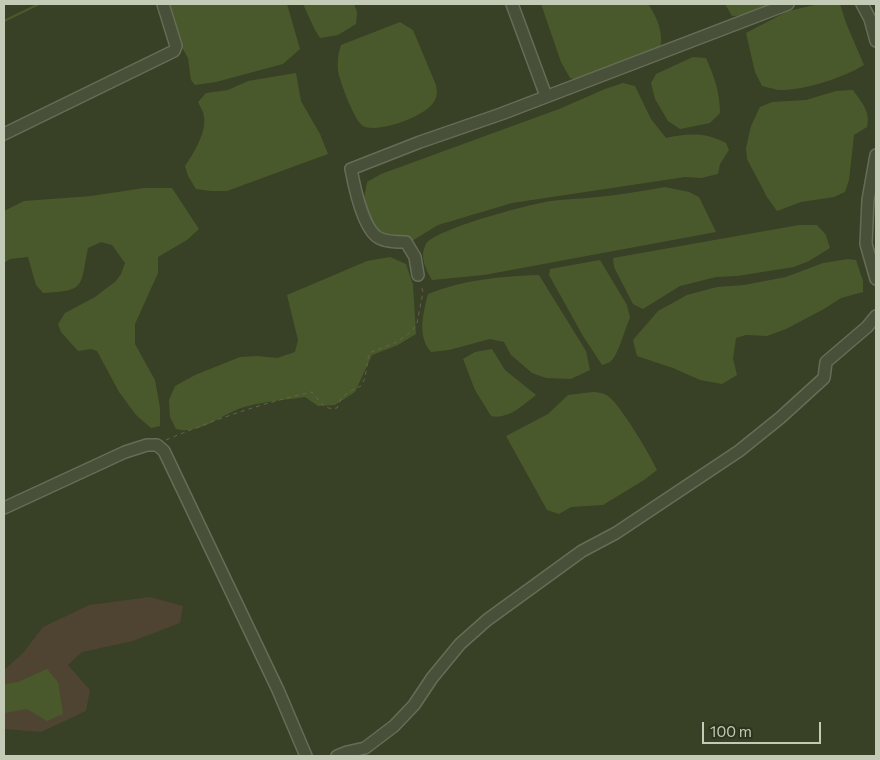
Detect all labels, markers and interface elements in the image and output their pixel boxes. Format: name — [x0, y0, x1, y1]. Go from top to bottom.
scale bar — [705, 712, 824, 744]
text: 100 m — [710, 722, 752, 740]

